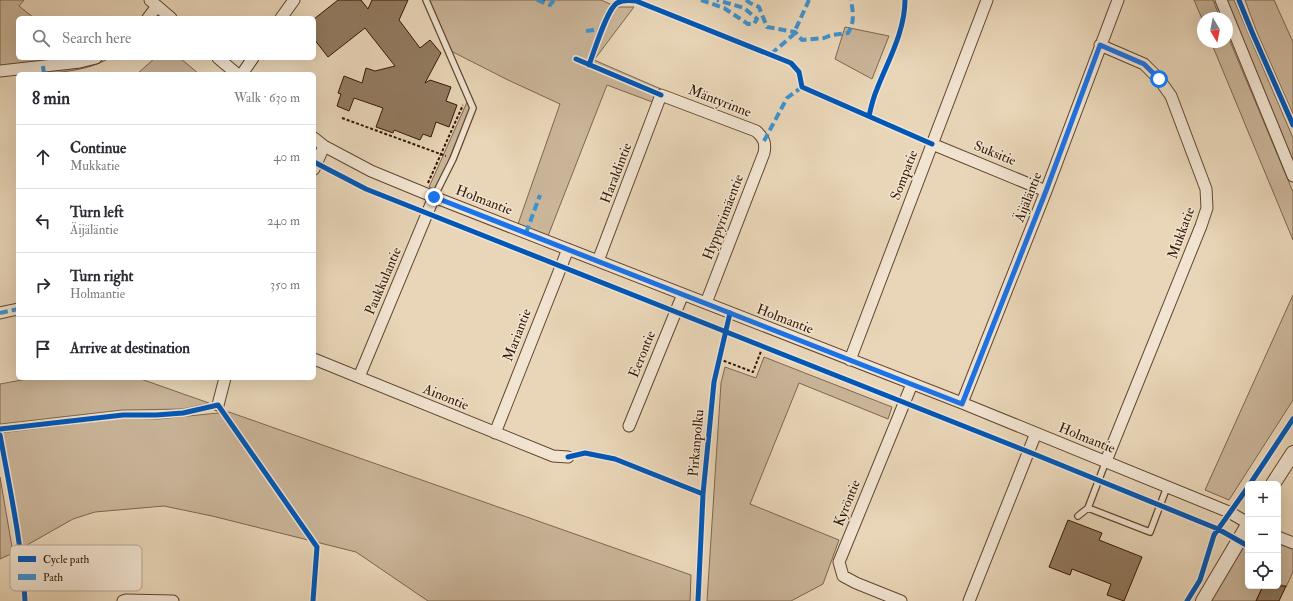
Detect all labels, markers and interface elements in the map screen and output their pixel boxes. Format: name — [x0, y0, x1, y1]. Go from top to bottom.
north arrow — [1197, 12, 1233, 48]
search box — [16, 16, 316, 60]
icon: search — [30, 27, 52, 49]
text: Search here — [62, 29, 131, 48]
route start — [1150, 70, 1168, 88]
street label: Mäntyrinne — [686, 81, 754, 122]
text: 8 min — [32, 88, 70, 109]
text: Walk · 630 m — [234, 90, 300, 106]
street label: Suksitie — [971, 137, 1019, 169]
text: Continue — [70, 139, 126, 158]
street label: Haraldintie — [597, 140, 635, 206]
icon: ahead — [32, 146, 54, 168]
street label: Sompatie — [887, 147, 922, 203]
text: 40 m — [274, 149, 300, 165]
text: Mukkatie — [70, 158, 120, 174]
street label: Äijäläntie — [1010, 169, 1045, 225]
street label: Hyppyrimäentie — [699, 172, 748, 263]
street label: Holmantie — [453, 181, 515, 219]
route end — [425, 188, 443, 206]
text: Turn left — [70, 203, 124, 222]
street label: Mukkatie — [1164, 205, 1198, 261]
icon: left — [32, 210, 54, 232]
text: 240 m — [267, 213, 300, 229]
text: Äijäläntie — [70, 222, 118, 238]
street label: Paukkulantie — [361, 244, 405, 317]
text: Turn right — [70, 267, 133, 286]
icon: right — [32, 274, 54, 296]
text: 350 m — [270, 277, 300, 293]
text: Holmantie — [70, 286, 125, 302]
street label: Holmantie — [754, 300, 816, 338]
street label: Mariantie — [499, 306, 535, 364]
street label: Eerontie — [625, 328, 659, 380]
icon: arrive — [32, 338, 54, 360]
text: Arrive at destination — [70, 339, 190, 358]
street label: Ainontie — [420, 380, 471, 414]
street label: Pirkanpolku — [685, 409, 708, 478]
street label: Holmantie — [1056, 419, 1118, 457]
street label: Kyröntie — [830, 477, 865, 529]
map controls — [1245, 481, 1281, 589]
button: + — [1245, 481, 1281, 517]
button: − — [1245, 517, 1281, 553]
legend — [10, 545, 142, 591]
text: Cycle path — [43, 553, 89, 567]
button: locate — [1245, 553, 1281, 589]
text: Path — [43, 571, 63, 584]

